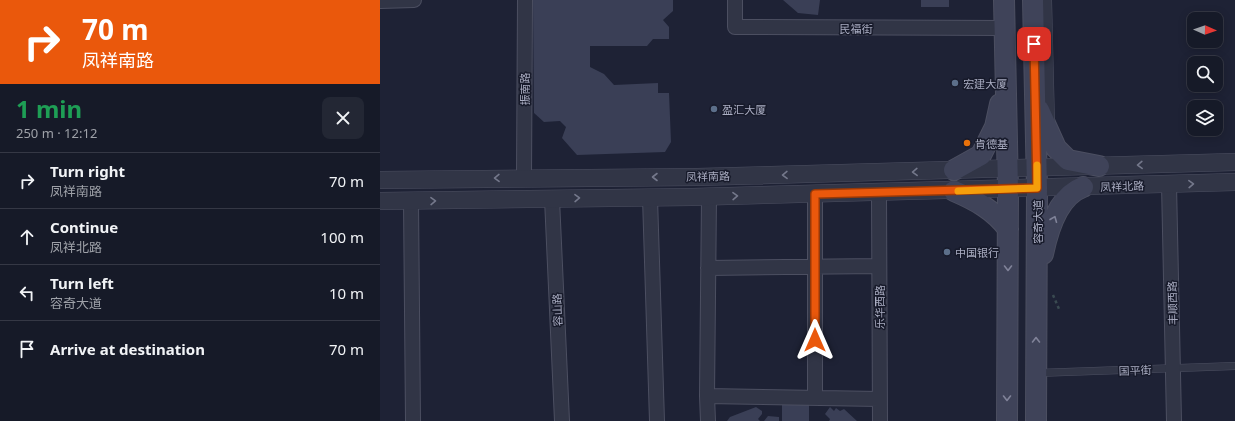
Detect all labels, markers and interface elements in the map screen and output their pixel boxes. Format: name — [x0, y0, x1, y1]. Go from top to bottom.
text: 70 m — [82, 10, 149, 48]
north arrow — [1187, 12, 1223, 48]
map controls — [1187, 12, 1223, 136]
icon: right — [16, 16, 68, 68]
street label: 民福街 — [840, 21, 873, 36]
pin — [1017, 27, 1051, 61]
icon: arrive — [1023, 33, 1045, 55]
text: 凤祥南路 — [82, 48, 154, 72]
button: search — [1187, 56, 1223, 92]
street label: 振南路 — [517, 73, 532, 106]
place label: 宏建大厦 — [963, 76, 1007, 91]
marker: 宏建大厦 — [950, 78, 960, 88]
text: 1 min — [16, 92, 82, 125]
button: close — [322, 97, 364, 139]
button: layers — [1187, 100, 1223, 136]
place label: 盈汇大厦 — [722, 102, 766, 117]
marker: 盈汇大厦 — [709, 104, 719, 114]
text: 250 m · 12:12 — [16, 124, 97, 142]
place label: 肯德基 — [975, 136, 1008, 151]
marker: 肯德基 — [962, 138, 972, 148]
text: Turn right — [50, 161, 125, 181]
one-way arrow — [1137, 161, 1143, 169]
one-way arrow — [912, 167, 918, 176]
street label: 凤祥南路 — [686, 168, 730, 184]
icon: right — [16, 170, 38, 192]
one-way arrow — [782, 170, 788, 179]
text: 70 m — [329, 171, 364, 191]
one-way arrow — [494, 173, 500, 182]
one-way arrow — [652, 173, 658, 181]
street label: 凤祥北路 — [1100, 178, 1144, 194]
one-way arrow — [1188, 180, 1194, 188]
text: 凤祥南路 — [50, 182, 102, 200]
one-way arrow — [732, 192, 738, 200]
one-way arrow — [574, 194, 580, 203]
one-way arrow — [430, 197, 436, 205]
street label: 容奇大道 — [1030, 200, 1045, 244]
one-way arrow — [1050, 215, 1058, 222]
text: Continue — [50, 217, 118, 237]
icon: ahead — [16, 226, 38, 248]
text: 100 m — [320, 227, 364, 247]
text: 凤祥北路 — [50, 238, 102, 256]
place label: 中国银行 — [955, 245, 999, 260]
marker: 中国银行 — [942, 247, 952, 257]
one-way arrow — [1003, 265, 1012, 271]
text: Turn left — [50, 273, 114, 293]
street label: 丰顺西路 — [1164, 281, 1180, 325]
icon: left — [16, 282, 38, 304]
text: 10 m — [329, 283, 364, 303]
street label: 乐华西路 — [872, 285, 887, 329]
street label: 容山路 — [549, 293, 565, 327]
text: 容奇大道 — [50, 294, 102, 312]
position arrow — [794, 319, 836, 361]
one-way arrow — [1032, 337, 1040, 343]
icon: arrive — [16, 338, 38, 360]
text: Arrive at destination — [50, 339, 205, 359]
text: 70 m — [329, 339, 364, 359]
street label: 国平街 — [1118, 362, 1152, 378]
one-way arrow — [1003, 395, 1011, 401]

